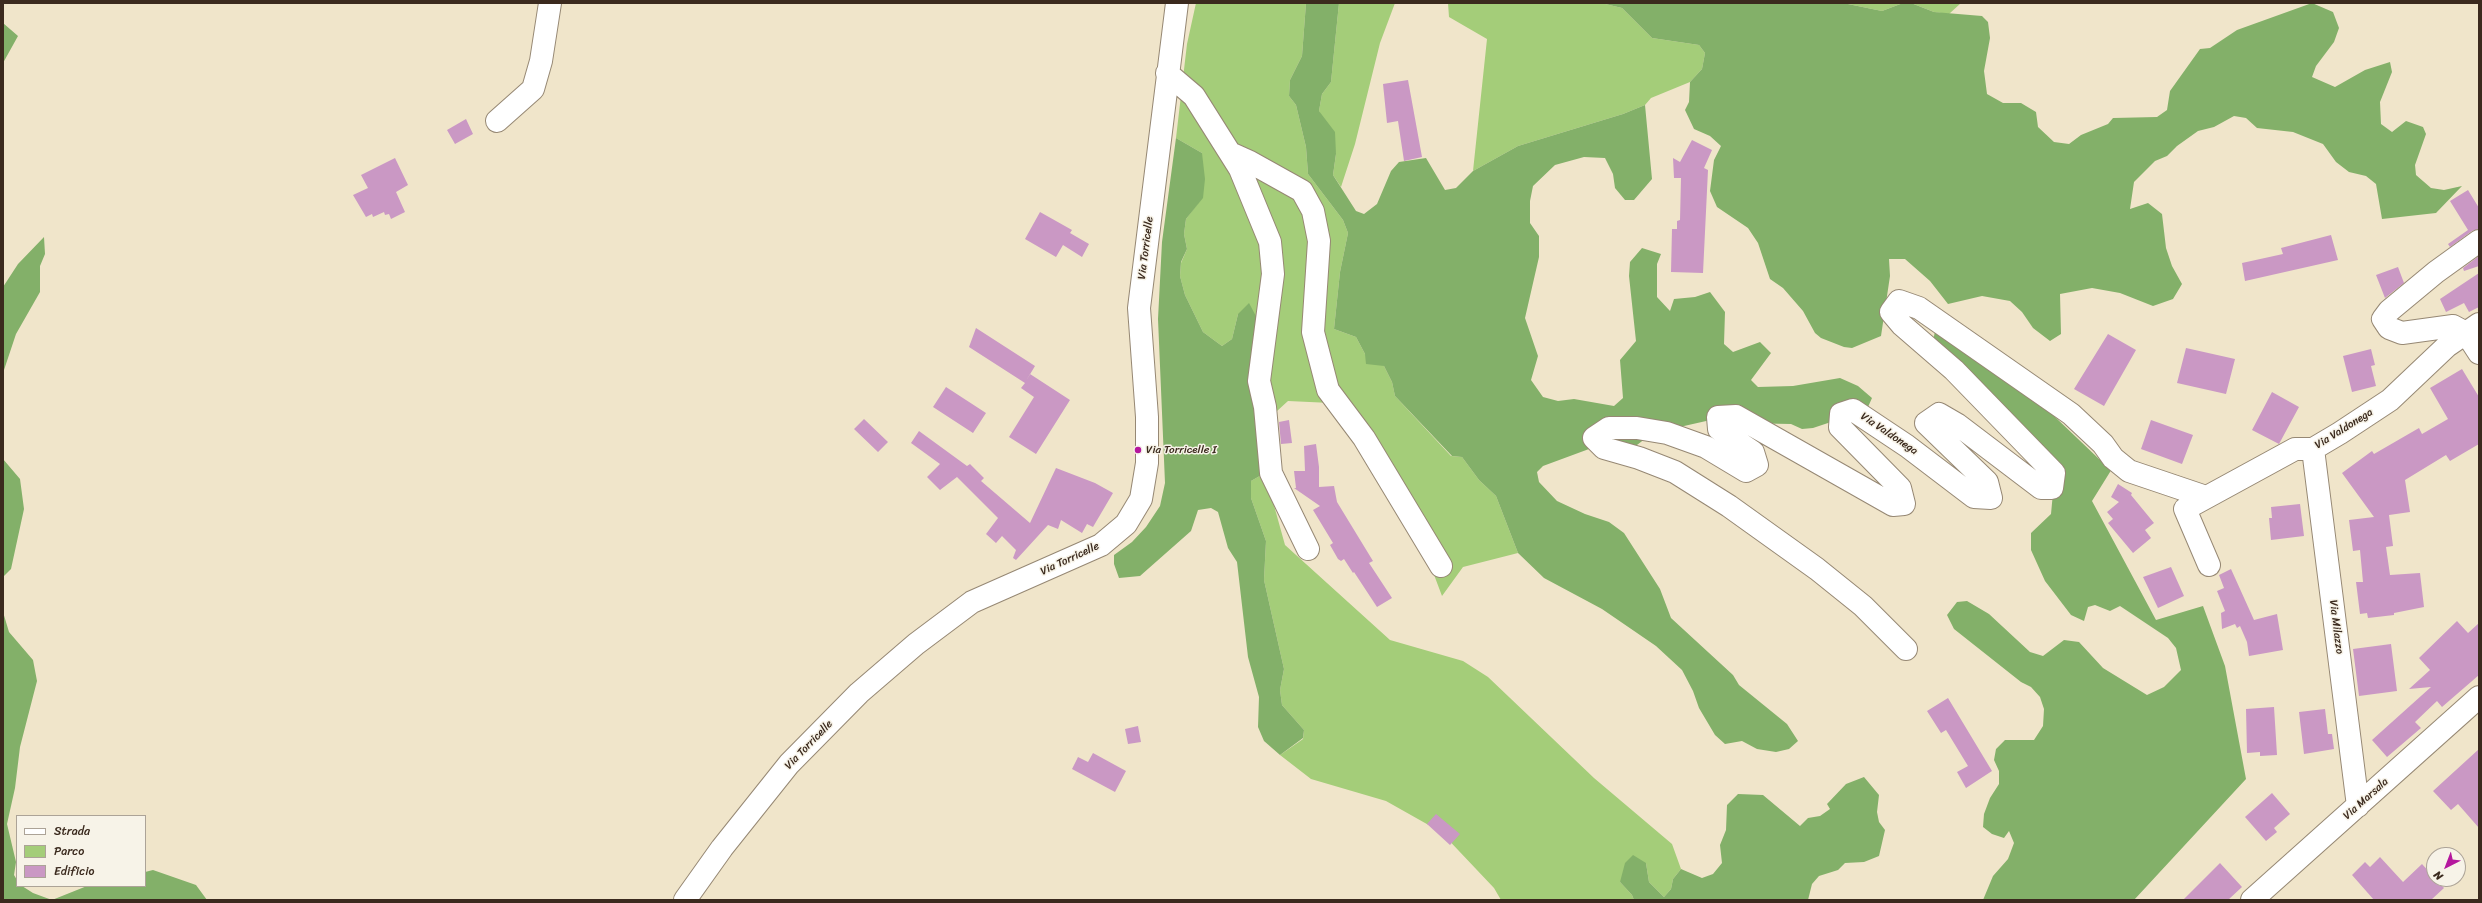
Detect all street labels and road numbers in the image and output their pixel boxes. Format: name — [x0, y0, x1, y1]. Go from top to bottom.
street label: Via Torricelle — [1136, 216, 1156, 280]
street label: Via Valdonega — [2312, 406, 2376, 452]
street label: Via Valdonega — [1858, 410, 1920, 458]
street label: Via Torricelle — [1038, 540, 1102, 578]
street label: Via Milazzo — [2326, 599, 2346, 655]
street label: Via Torricelle — [782, 718, 836, 772]
street label: Via Marsala — [2341, 775, 2391, 823]

